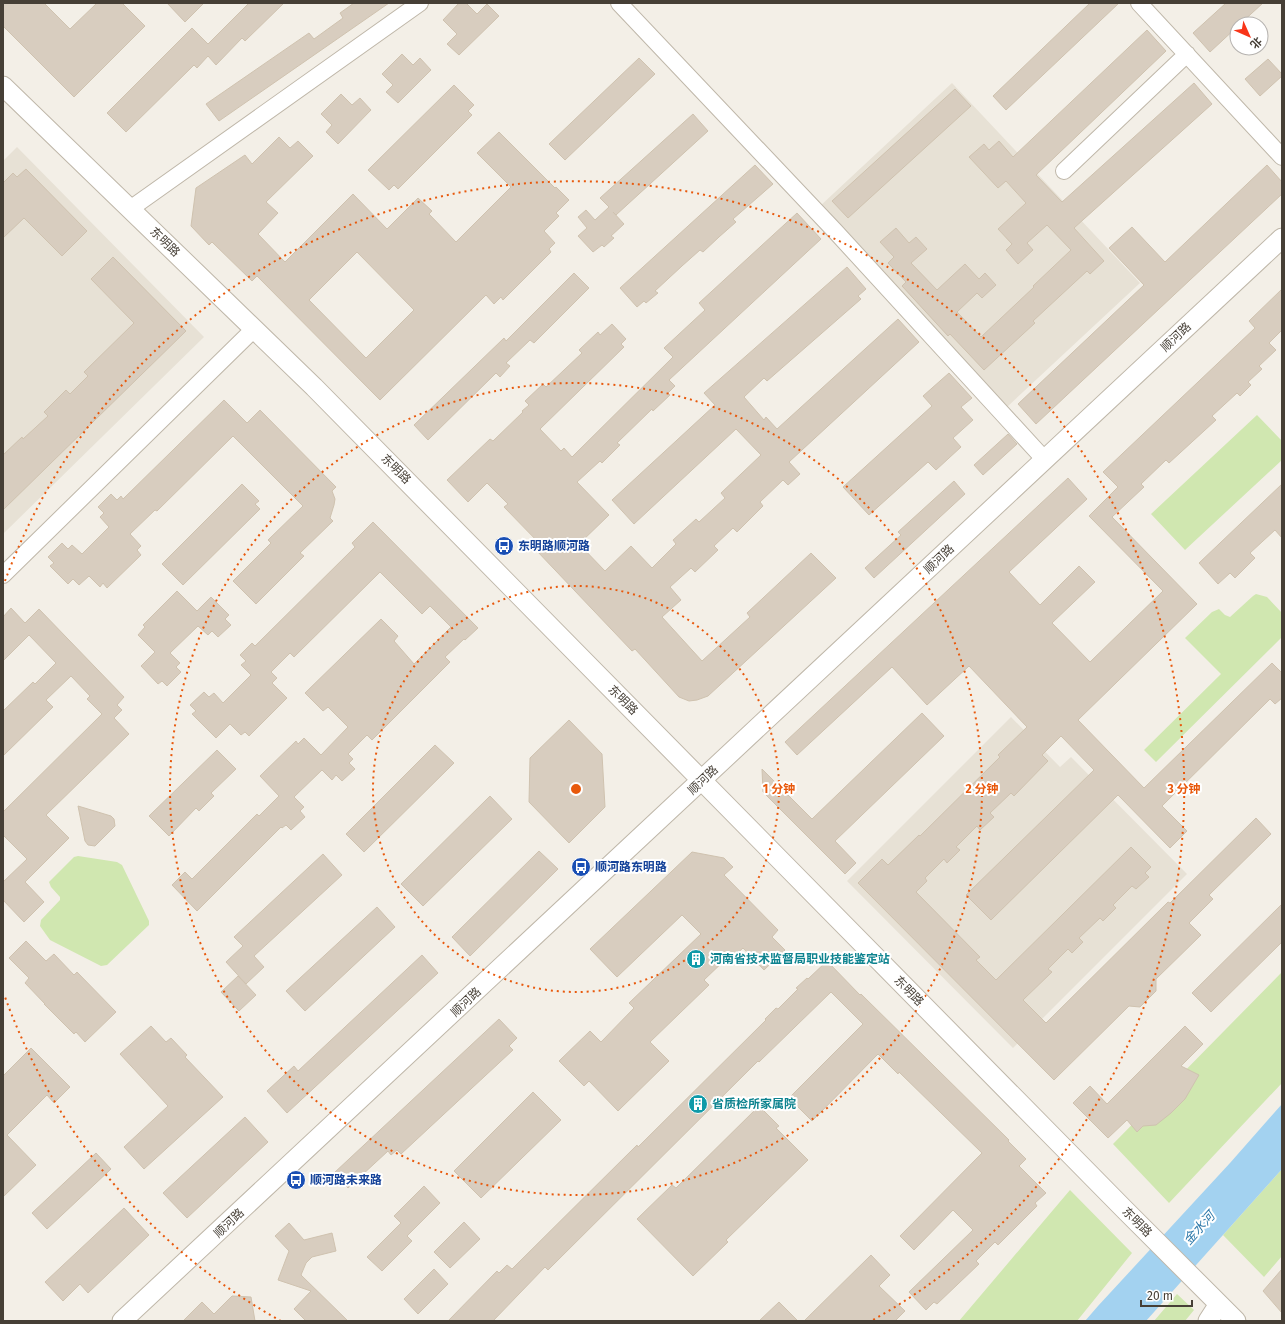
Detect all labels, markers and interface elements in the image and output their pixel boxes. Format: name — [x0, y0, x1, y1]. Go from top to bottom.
north arrow — [1229, 16, 1269, 56]
text: 北 — [1247, 34, 1264, 51]
street label: 东明路 — [147, 224, 183, 260]
street label: 顺河路 — [1158, 320, 1194, 354]
street label: 东明路 — [378, 451, 414, 487]
bus stop icon: 东明路顺河路 — [493, 535, 515, 557]
place label: 东明路顺河路 — [518, 539, 590, 553]
street label: 顺河路 — [921, 542, 957, 576]
street label: 东明路 — [605, 682, 641, 718]
street label: 顺河路 — [685, 763, 721, 797]
centre of rings — [569, 782, 583, 796]
text: 1 分钟 — [763, 782, 795, 796]
text: 2 分钟 — [965, 782, 999, 796]
text: 3 分钟 — [1166, 782, 1201, 796]
bus stop icon: 顺河路东明路 — [570, 856, 592, 878]
place label: 顺河路东明路 — [595, 860, 667, 874]
building icon: 河南省技术监督局职业技能鉴定站 — [685, 948, 707, 970]
place label: 河南省技术监督局职业技能鉴定站 — [710, 952, 890, 966]
street label: 东明路 — [891, 973, 927, 1009]
street label: 顺河路 — [448, 985, 484, 1019]
building icon: 省质检所家属院 — [687, 1093, 709, 1115]
place label: 省质检所家属院 — [712, 1097, 796, 1111]
bus stop icon: 顺河路未来路 — [285, 1169, 307, 1191]
place label: 顺河路未来路 — [310, 1173, 382, 1187]
street label: 东明路 — [1119, 1204, 1155, 1240]
street label: 顺河路 — [211, 1206, 247, 1240]
water label: 金水河 — [1180, 1206, 1220, 1248]
scale bar — [1141, 1282, 1192, 1308]
text: 20 m — [1147, 1289, 1173, 1303]

